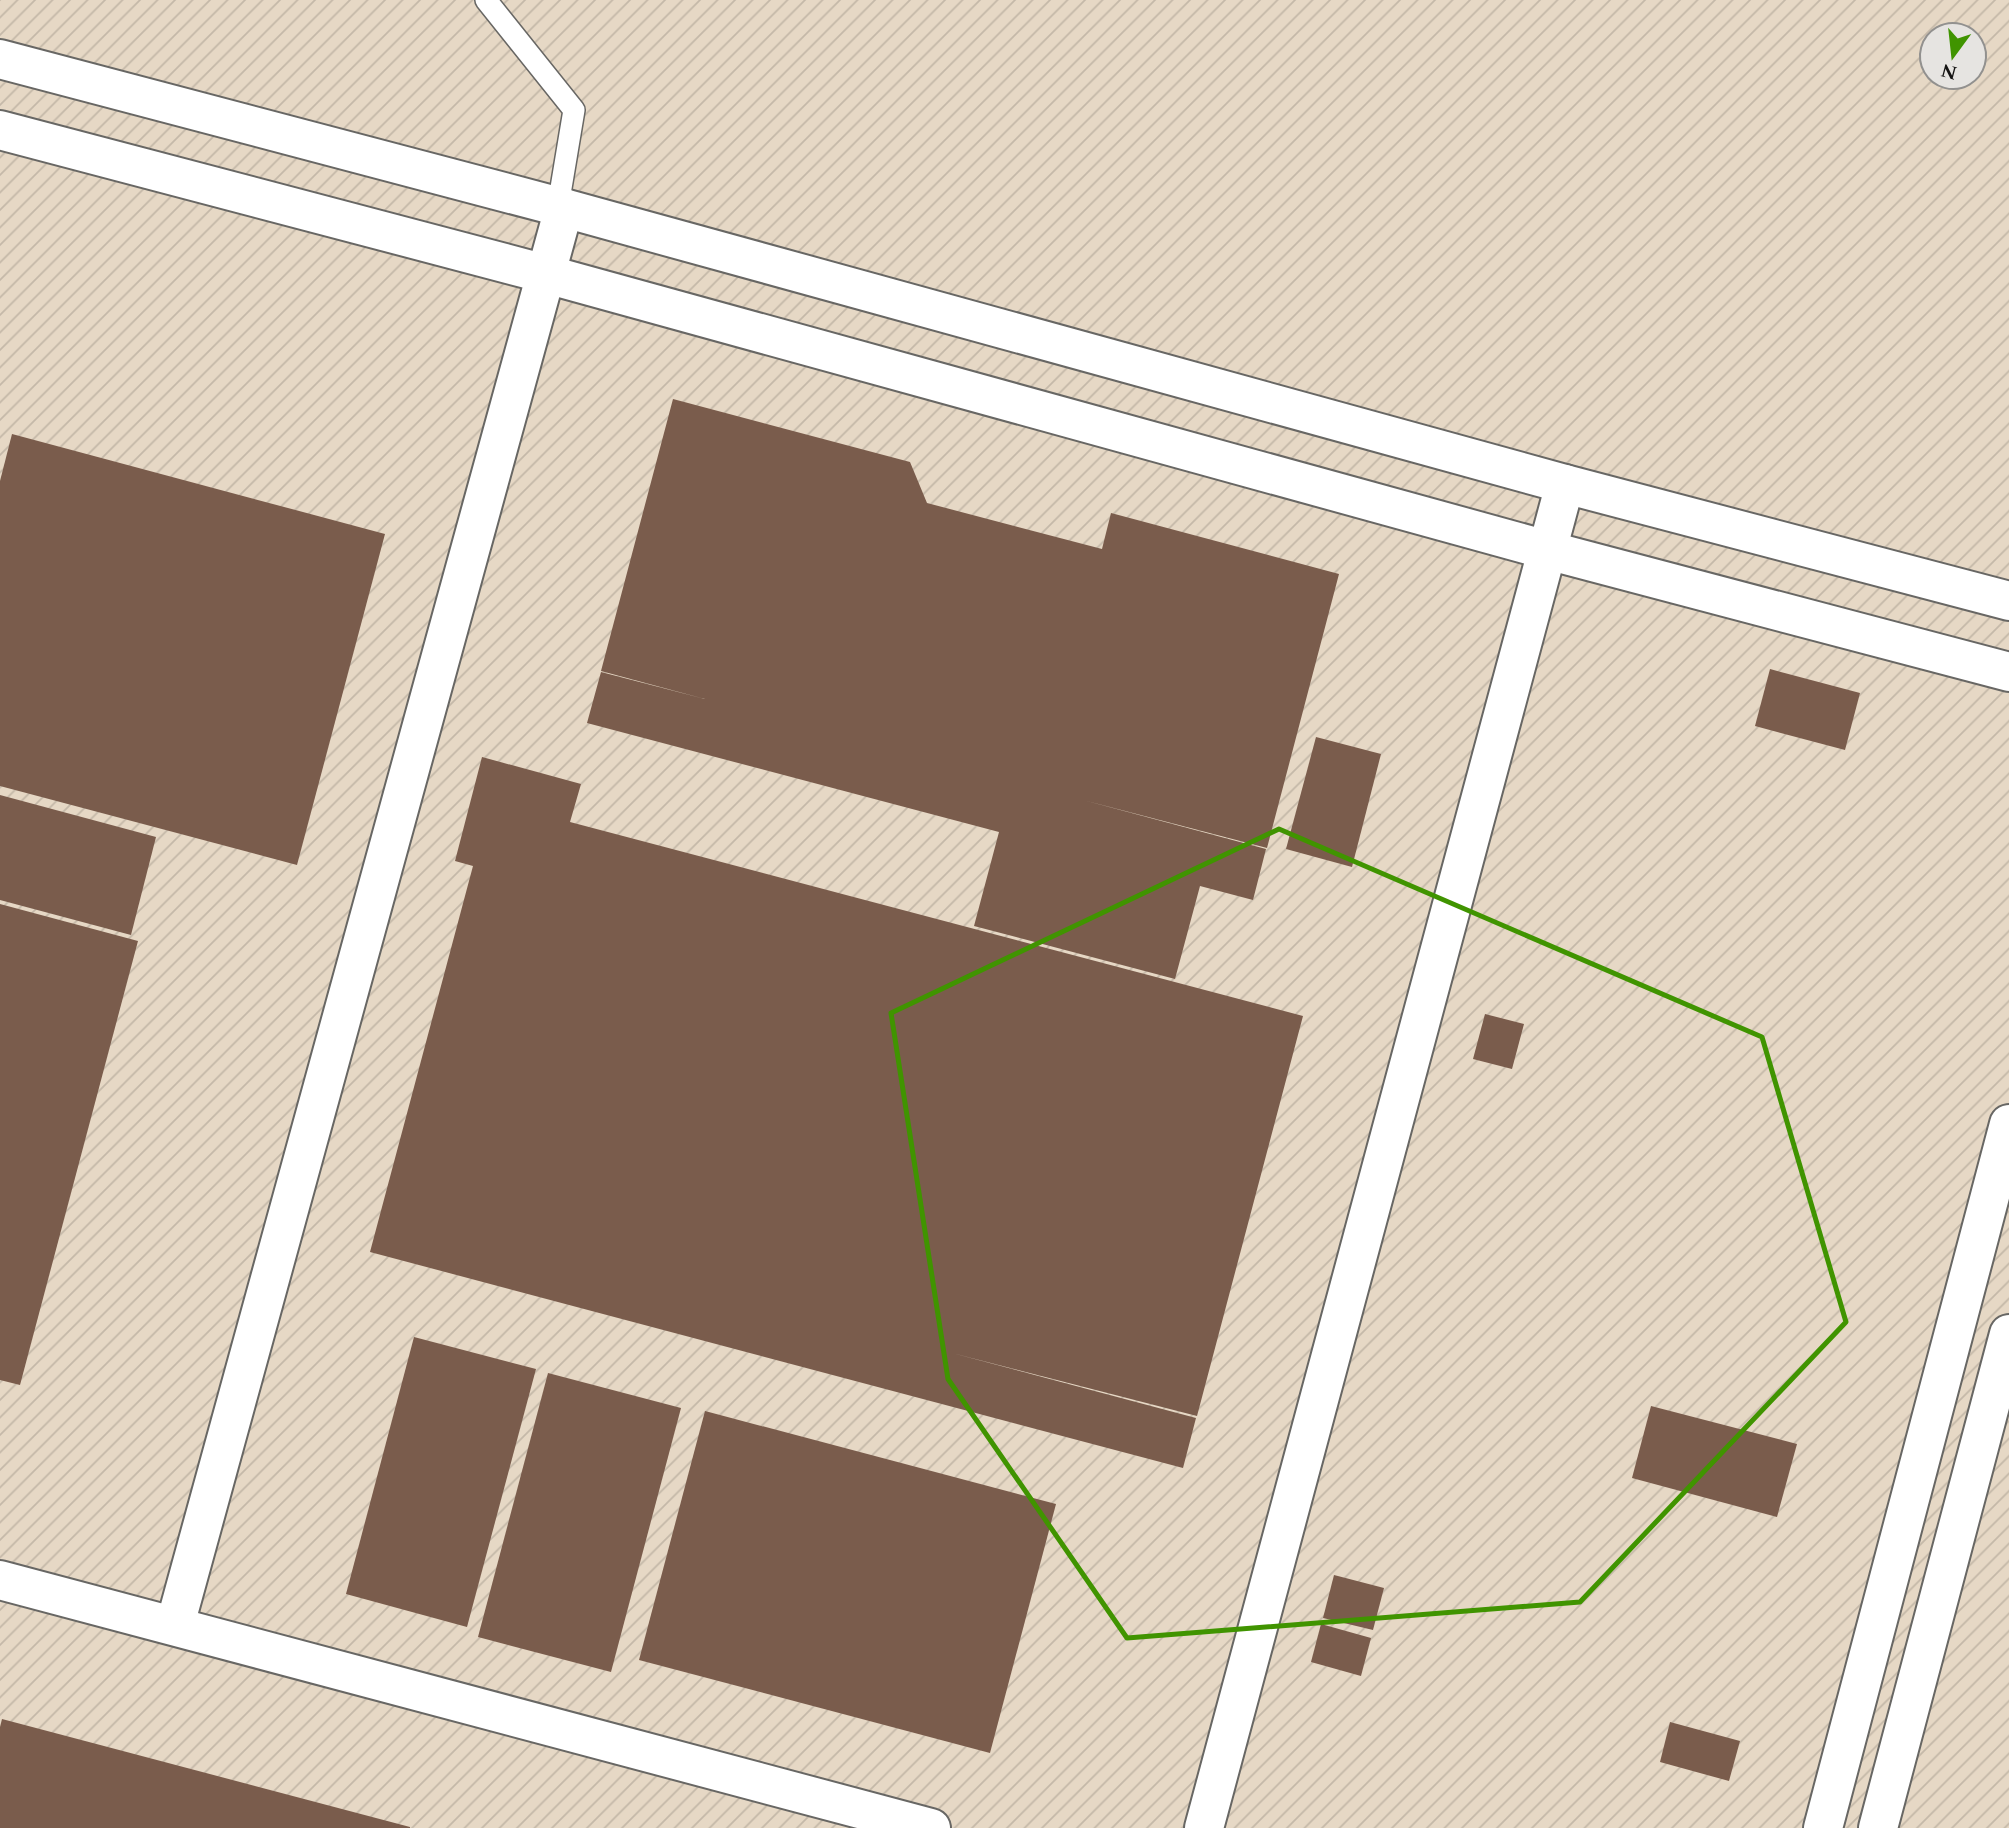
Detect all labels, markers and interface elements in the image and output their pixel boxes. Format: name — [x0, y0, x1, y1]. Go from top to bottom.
north arrow — [1918, 21, 1988, 91]
text: N — [1938, 55, 1960, 87]

